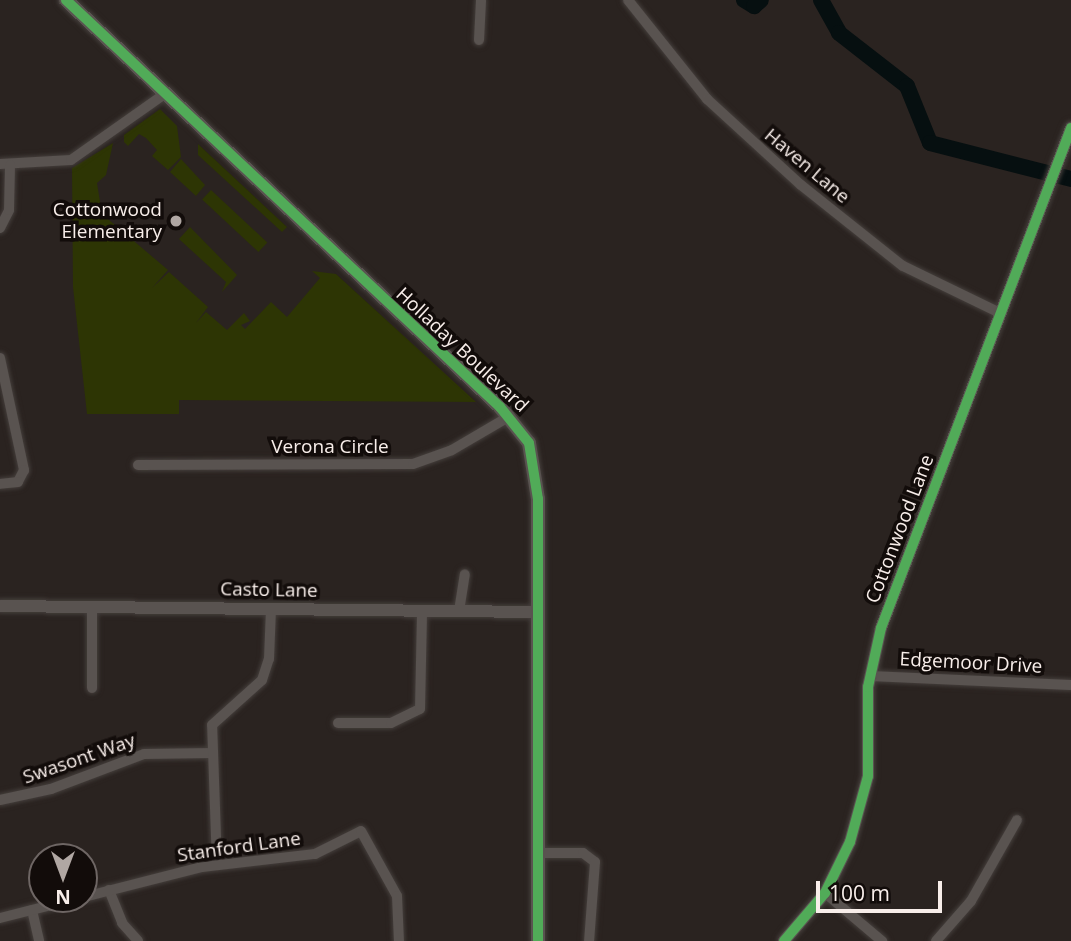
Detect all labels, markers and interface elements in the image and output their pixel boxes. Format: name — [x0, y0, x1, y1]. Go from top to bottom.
street label: Haven Lane — [760, 124, 854, 208]
place label: Cottonwood Elementary — [53, 199, 162, 243]
marker: Cottonwood Elementary — [168, 213, 184, 229]
street label: Holladay Boulevard — [391, 283, 533, 417]
street label: Verona Circle — [271, 436, 389, 458]
street label: Cottonwood Lane — [861, 452, 939, 606]
street label: Casto Lane — [220, 578, 318, 602]
street label: Edgemoor Drive — [899, 648, 1043, 678]
street label: Swasont Way — [20, 729, 138, 789]
street label: Stanford Lane — [176, 827, 302, 867]
north arrow — [28, 843, 98, 913]
scale bar — [819, 867, 945, 911]
text: 100 m — [829, 879, 890, 907]
text: N — [55, 884, 71, 910]

